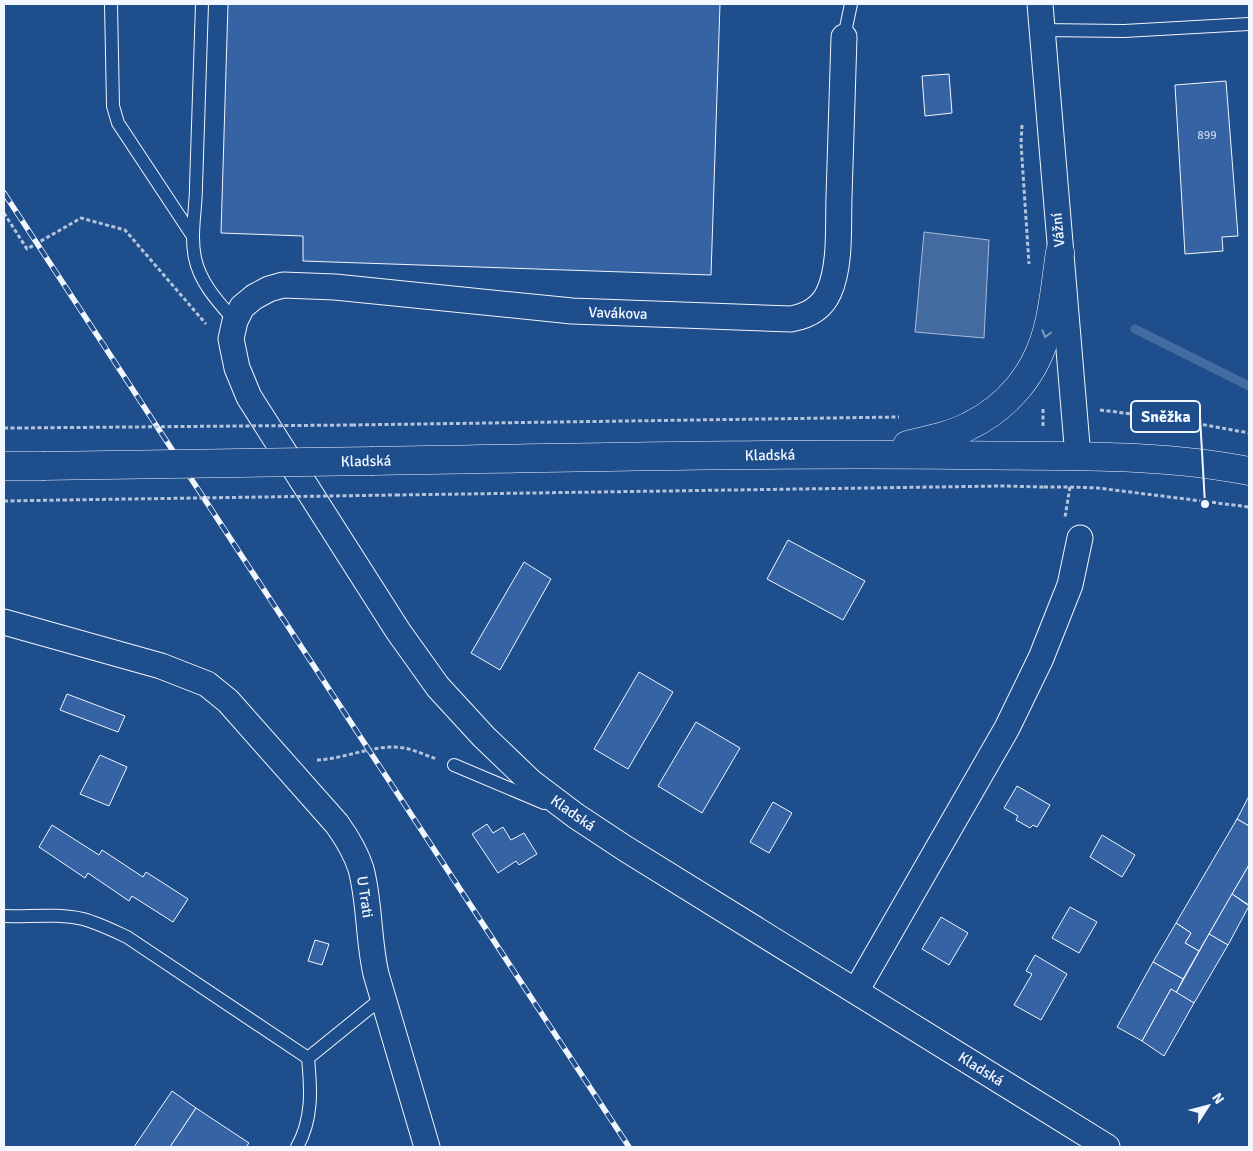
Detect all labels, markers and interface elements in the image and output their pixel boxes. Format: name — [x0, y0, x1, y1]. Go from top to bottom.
house number: 899 — [1197, 128, 1217, 143]
street label: Vážní — [1048, 212, 1068, 248]
street label: Vavákova — [588, 303, 648, 323]
one-way arrow — [1041, 330, 1052, 339]
callout: Sněžka — [1131, 401, 1200, 432]
text: Sněžka — [1141, 407, 1191, 427]
street label: Kladská — [745, 446, 795, 464]
street label: Kladská — [341, 452, 391, 470]
street label: Kladská — [547, 791, 599, 835]
street label: U Trati — [353, 875, 377, 919]
street label: Kladská — [955, 1048, 1007, 1090]
north arrow — [1183, 1081, 1233, 1131]
text: N — [1208, 1090, 1228, 1108]

